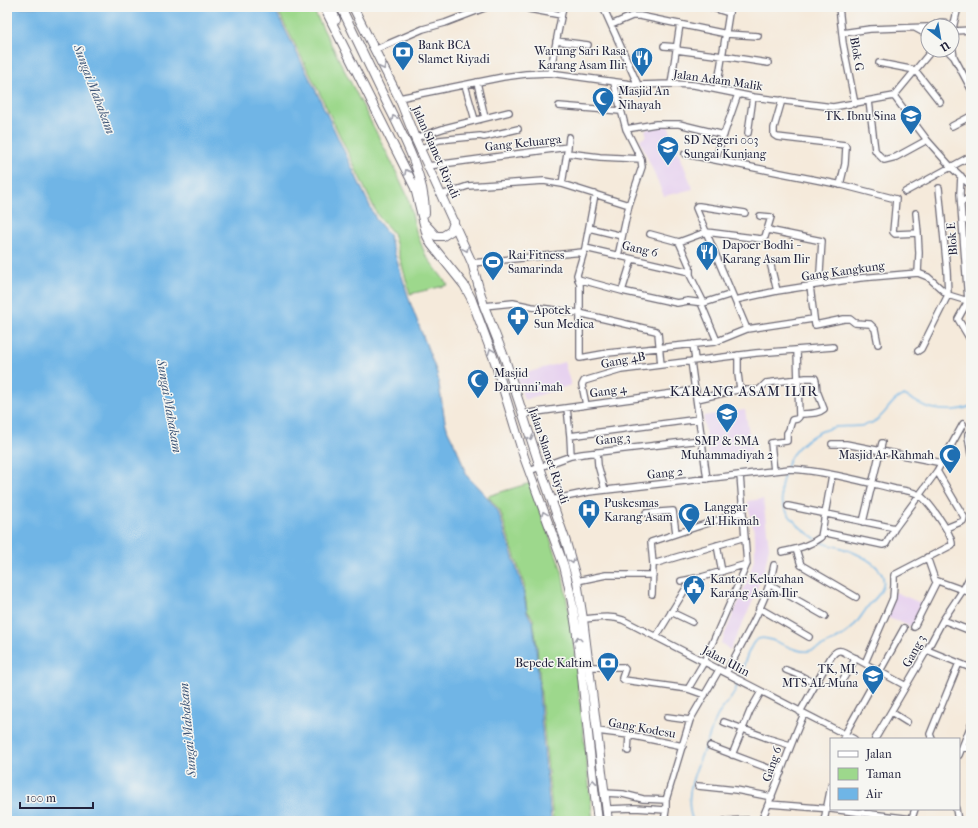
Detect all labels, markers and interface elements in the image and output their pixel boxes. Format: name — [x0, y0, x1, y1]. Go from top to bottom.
north arrow — [920, 18, 960, 58]
street label: Blok G — [847, 36, 867, 73]
place label: Bank BCA Slamet Riyadi — [418, 38, 490, 66]
text: U — [938, 38, 953, 54]
bank icon: Bank BCA Slamet Riyadi — [390, 39, 416, 72]
water label: Sungai Mahakam — [70, 41, 119, 136]
place label: Warung Sari Rasa Karang Asam Ilir — [533, 44, 627, 72]
restaurant icon: Warung Sari Rasa Karang Asam Ilir — [629, 45, 655, 78]
one-way arrow — [378, 63, 386, 70]
street label: Jalan Adam Malik — [671, 67, 764, 93]
place label: Masjid An Nihayah — [618, 84, 669, 112]
mosque icon: Masjid An Nihayah — [590, 85, 616, 118]
street label: Jalan Slamet Riyadi — [409, 103, 463, 201]
school or university icon: TK. Ibnu Sina — [898, 103, 924, 136]
place label: TK. Ibnu Sina — [825, 109, 896, 123]
one-way arrow — [391, 115, 399, 123]
street label: Gang Keluarga — [484, 132, 562, 154]
place label: SD Negeri 003 Sungai Kunjang — [684, 133, 767, 161]
school or university icon: SD Negeri 003 Sungai Kunjang — [655, 134, 681, 167]
one-way arrow — [404, 169, 412, 176]
street label: Blok E — [944, 222, 960, 256]
street label: Gang 6 — [621, 238, 660, 260]
place label: Dapoer Bodhi - Karang Asam Ilir — [722, 238, 811, 266]
restaurant icon: Dapoer Bodhi - Karang Asam Ilir — [694, 239, 720, 272]
one-way arrow — [461, 245, 469, 252]
place label: Rai Fitness Samarinda — [508, 248, 565, 276]
sports icon: Rai Fitness Samarinda — [480, 249, 506, 282]
street label: Gang Kangkung — [800, 258, 886, 284]
place label: Apotek Sun Medica — [533, 303, 595, 331]
pharmacy icon: Apotek Sun Medica — [505, 304, 531, 337]
one-way arrow — [488, 347, 496, 354]
street label: Gang 4B — [600, 349, 647, 371]
water label: Sungai Mahakam — [154, 357, 185, 454]
place label: Masjid Darunni'mah — [494, 366, 563, 394]
mosque icon: Masjid Darunni'mah — [465, 367, 491, 400]
street label: Gang 4 — [589, 381, 628, 401]
district label: KARANG ASAM ILIR — [670, 383, 818, 400]
school or university icon: SMP & SMA Muhammadiyah 2 — [714, 401, 740, 434]
street label: Jalan Slamet Riyadi — [526, 406, 572, 506]
street label: Gang 3 — [595, 430, 631, 448]
one-way arrow — [525, 434, 534, 441]
place label: SMP & SMA Muhammadiyah 2 — [681, 434, 773, 462]
mosque icon: Masjid Ar Rahmah — [937, 442, 963, 475]
place label: Masjid Ar Rahmah — [838, 448, 934, 462]
street label: Gang 2 — [646, 464, 684, 482]
place label: Puskesmas Karang Asam — [604, 496, 673, 524]
hospital icon: Puskesmas Karang Asam — [576, 497, 602, 530]
place label: Langgar Al Hikmah — [703, 500, 759, 528]
mosque icon: Langgar Al Hikmah — [676, 501, 702, 534]
one-way arrow — [541, 511, 549, 518]
one-way arrow — [567, 557, 576, 564]
place label: Kantor Kelurahan Karang Asam Ilir — [710, 572, 804, 600]
public building icon: Kantor Kelurahan Karang Asam Ilir — [681, 573, 707, 606]
street label: Gang 3 — [899, 632, 929, 670]
one-way arrow — [573, 636, 582, 642]
street label: Jalan Ulin — [699, 642, 752, 679]
bank icon: Bepede Kaltim — [595, 650, 621, 683]
place label: Bepede Kaltim — [515, 656, 592, 670]
place label: TK, MI, MTS AL-Muna — [782, 662, 859, 690]
school or university icon: TK, MI, MTS AL-Muna — [860, 663, 886, 696]
water label: Sungai Mahakam — [176, 682, 199, 779]
street label: Gang Kodesu — [607, 715, 677, 741]
legend — [830, 738, 960, 810]
street label: Gang 6 — [759, 744, 785, 784]
text: Jalan — [865, 747, 892, 761]
text: Taman — [866, 767, 901, 781]
one-way arrow — [589, 779, 598, 785]
scale bar — [20, 784, 93, 810]
text: Air — [865, 787, 883, 801]
text: 100 m — [26, 791, 56, 805]

